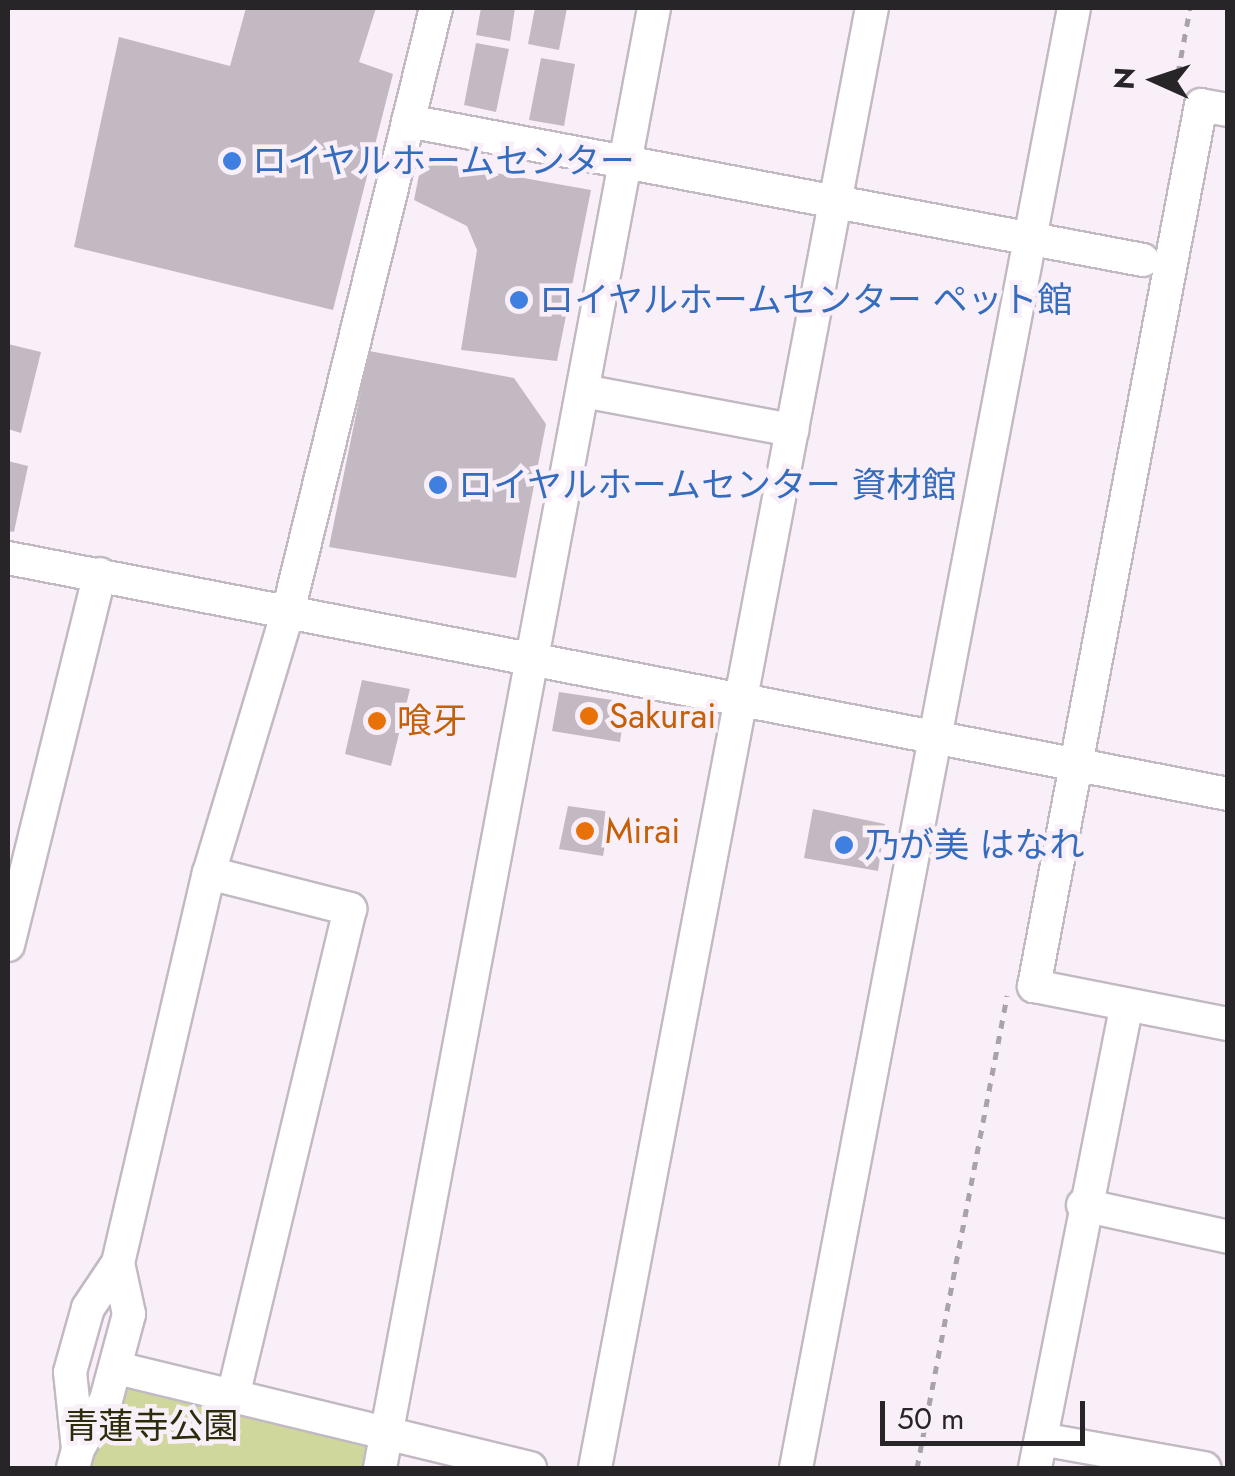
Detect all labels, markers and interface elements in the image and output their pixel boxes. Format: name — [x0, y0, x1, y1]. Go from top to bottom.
north arrow — [1105, 30, 1205, 130]
text: N — [1103, 66, 1146, 91]
place label: ロイヤルホームセンター — [252, 140, 637, 182]
marker: ロイヤルホームセンター — [221, 150, 243, 172]
place label: ロイヤルホームセンター ペット館 — [539, 279, 1074, 321]
marker: ロイヤルホームセンター ペット館 — [508, 289, 530, 311]
place label: ロイヤルホームセンター 資材館 — [458, 464, 958, 506]
marker: ロイヤルホームセンター 資材館 — [427, 474, 449, 496]
place label: Sakurai — [609, 695, 716, 737]
place label: 喰牙 — [397, 700, 467, 742]
marker: Sakurai — [578, 705, 600, 727]
marker: 喰牙 — [366, 710, 388, 732]
place label: Mirai — [605, 810, 680, 852]
marker: Mirai — [574, 820, 596, 842]
place label: 乃が美 はなれ — [864, 824, 1084, 866]
marker: 乃が美 はなれ — [833, 834, 855, 856]
scale bar — [885, 1381, 1090, 1443]
text: 50 m — [897, 1397, 964, 1440]
park label: 青蓮寺公園 — [64, 1405, 238, 1447]

